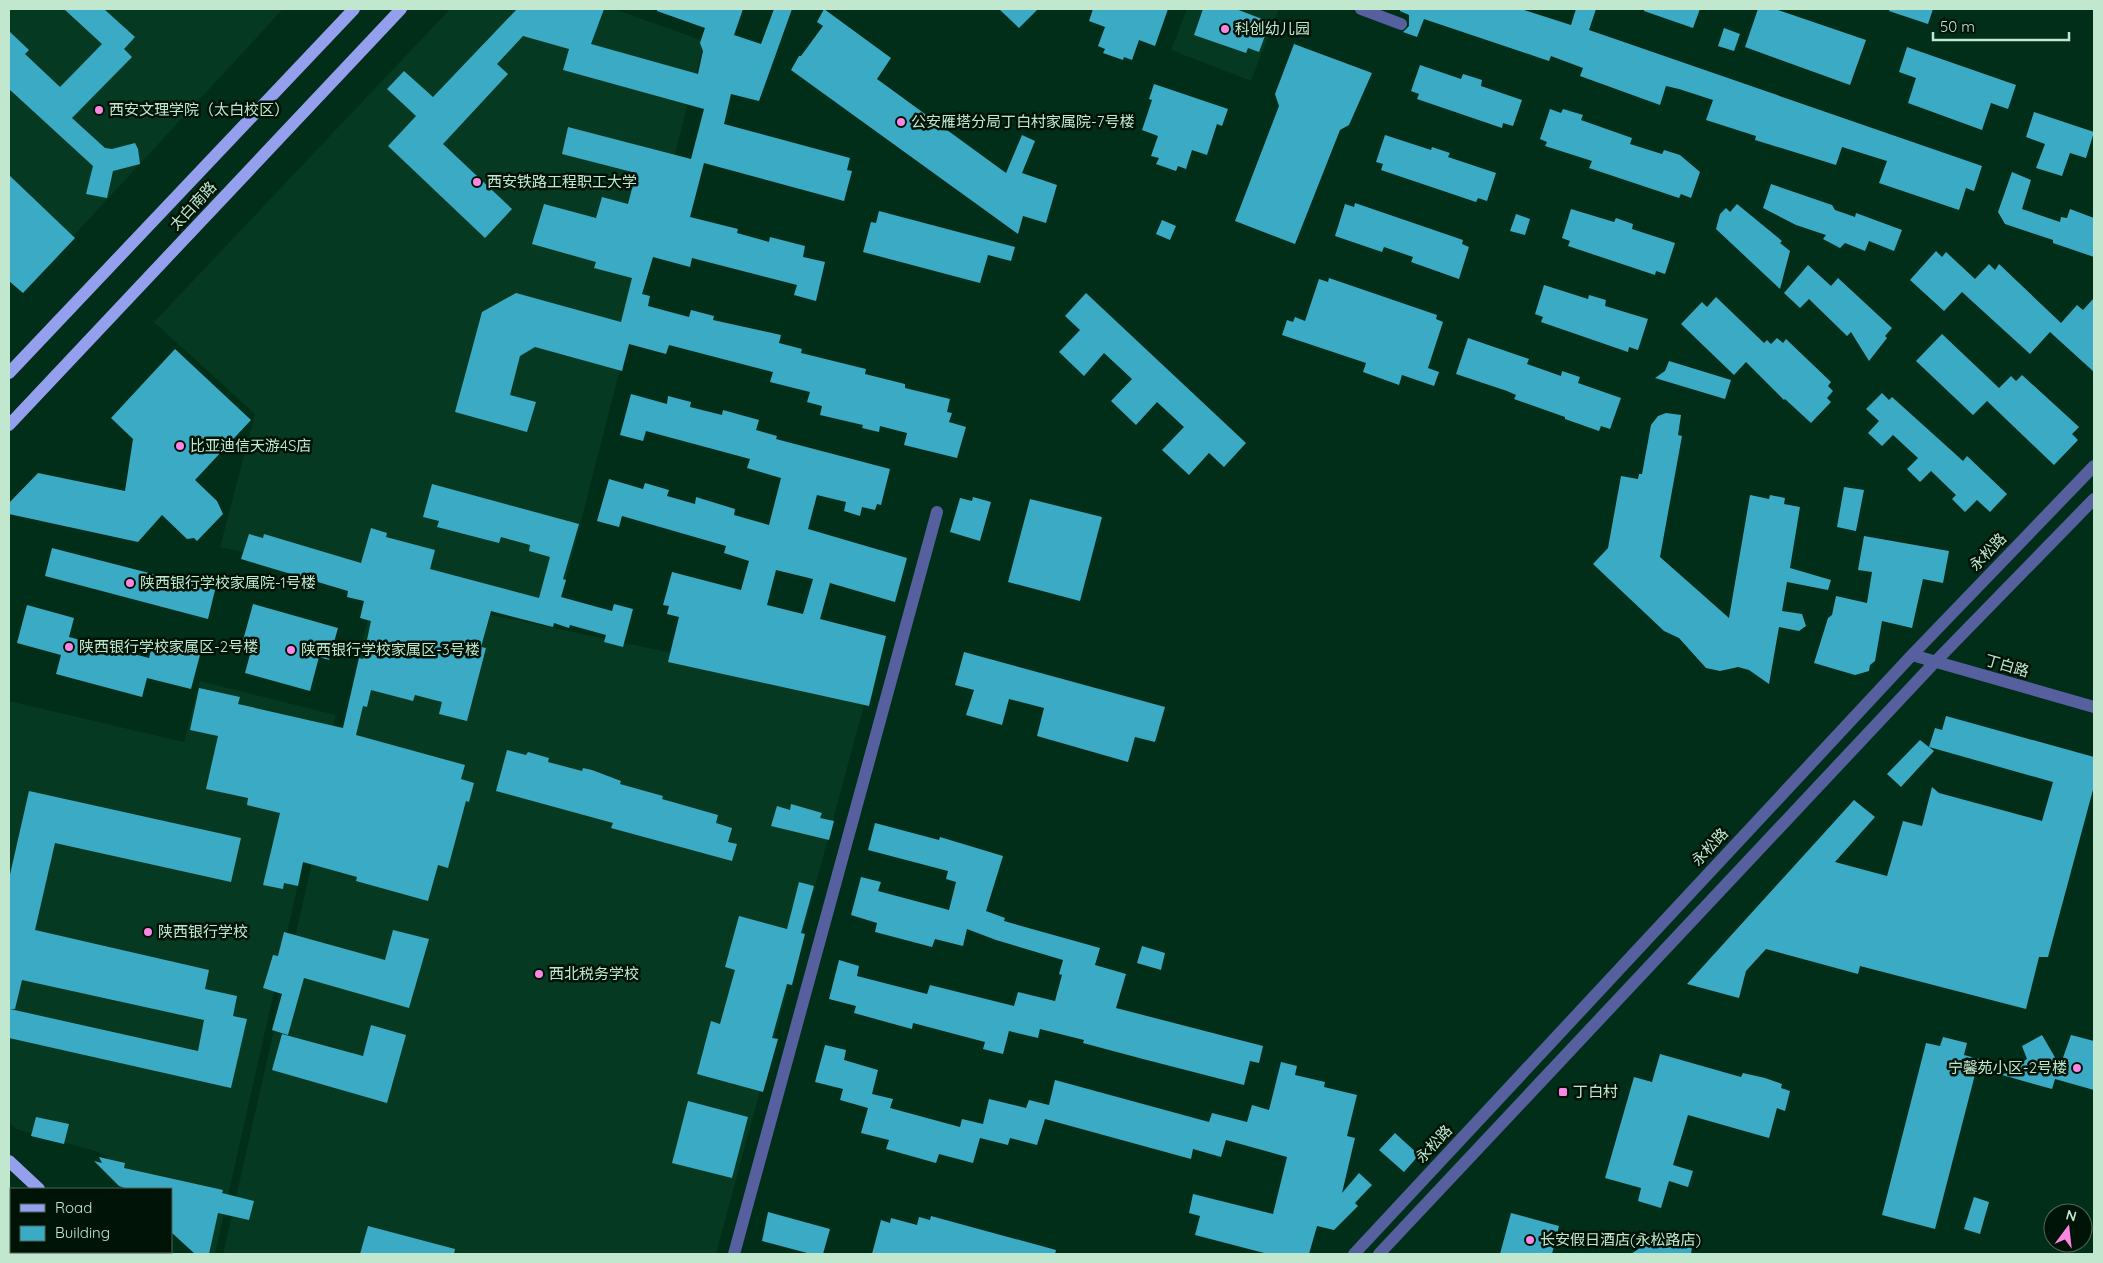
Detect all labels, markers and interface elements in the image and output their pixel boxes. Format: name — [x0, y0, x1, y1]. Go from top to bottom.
scale bar — [1933, 10, 2069, 42]
text: 50 m — [1940, 17, 1975, 36]
place label: 科创幼儿园 — [1235, 19, 1310, 38]
marker: 科创幼儿园 — [1219, 23, 1231, 35]
place label: 西安文理学院（太白校区） — [109, 100, 289, 119]
marker: 西安文理学院（太白校区） — [93, 104, 105, 116]
place label: 公安雁塔分局丁白村家属院-7号楼 — [911, 112, 1135, 131]
marker: 公安雁塔分局丁白村家属院-7号楼 — [895, 116, 907, 128]
place label: 西安铁路工程职工大学 — [487, 172, 637, 191]
marker: 西安铁路工程职工大学 — [471, 176, 483, 188]
street label: 太白南路 — [165, 177, 220, 234]
place label: 比亚迪信天游4S店 — [190, 436, 311, 455]
marker: 比亚迪信天游4S店 — [174, 440, 186, 452]
street label: 永松路 — [1965, 529, 2010, 574]
place label: 陕西银行学校家属院-1号楼 — [140, 573, 316, 592]
marker: 陕西银行学校家属院-1号楼 — [124, 577, 136, 589]
place label: 陕西银行学校家属区-2号楼 — [79, 637, 258, 656]
place label: 陕西银行学校家属区-3号楼 — [301, 640, 480, 659]
marker: 陕西银行学校家属区-2号楼 — [63, 641, 75, 653]
marker: 陕西银行学校家属区-3号楼 — [285, 644, 297, 656]
street label: 丁白路 — [1983, 650, 2031, 681]
street label: 永松路 — [1687, 824, 1732, 870]
place label: 陕西银行学校 — [158, 922, 248, 941]
marker: 陕西银行学校 — [142, 926, 154, 938]
place label: 西北税务学校 — [549, 964, 639, 983]
marker: 西北税务学校 — [533, 968, 545, 980]
place label: 宁馨苑小区-2号楼 — [1948, 1058, 2067, 1077]
marker: 宁馨苑小区-2号楼 — [2071, 1062, 2083, 1074]
place label: 丁白村 — [1573, 1082, 1618, 1101]
marker: 丁白村 — [1557, 1086, 1569, 1098]
street label: 永松路 — [1411, 1121, 1456, 1167]
legend — [10, 1188, 172, 1253]
text: Road — [55, 1198, 92, 1217]
north arrow — [2043, 1203, 2093, 1253]
text: N — [2064, 1205, 2079, 1225]
text: Building — [55, 1223, 110, 1242]
place label: 长安假日酒店(永松路店) — [1540, 1230, 1701, 1249]
marker: 长安假日酒店(永松路店) — [1524, 1234, 1536, 1246]

